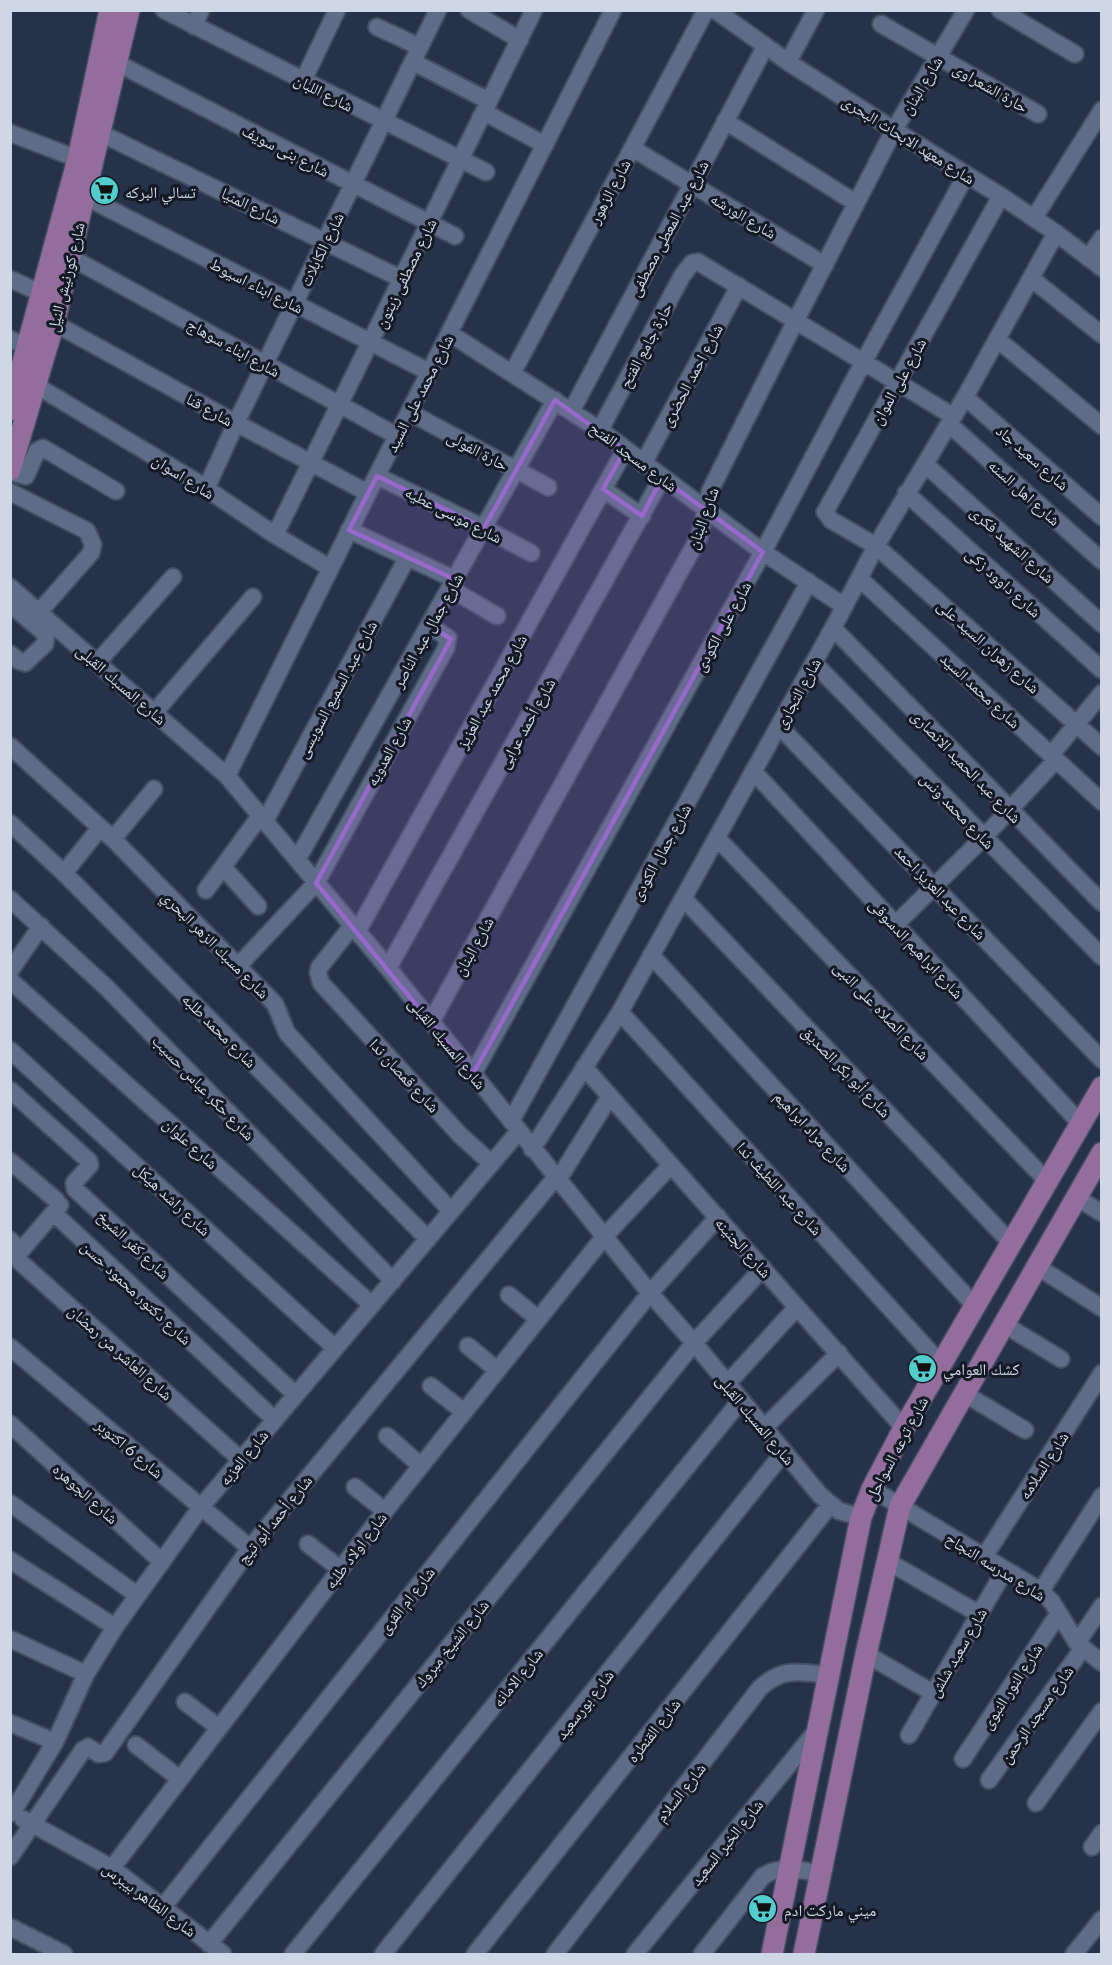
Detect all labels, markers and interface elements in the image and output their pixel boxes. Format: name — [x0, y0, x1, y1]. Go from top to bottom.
street label: شارع البنان — [896, 52, 947, 119]
street label: حارة الشعراوى — [949, 58, 1032, 118]
street label: شارع اللبان — [290, 69, 357, 117]
street label: شارع معهد الابحاث البحرى — [838, 90, 979, 189]
street label: شارع بنى سويف — [238, 120, 333, 182]
street label: شارع الزهور — [584, 156, 636, 228]
street label: شارع عبد المعطى مصطفى — [624, 157, 714, 300]
supermarket icon: تسالي البركه — [88, 175, 120, 207]
place label: تسالي البركه — [125, 182, 196, 205]
street label: شارع المنيا — [218, 183, 283, 229]
street label: شارع الورشه — [707, 188, 780, 244]
street label: شارع الكابلات — [295, 209, 349, 290]
street label: شارع مصطفى زيتون — [370, 215, 442, 332]
street label: شارع كورنيش النيل — [42, 220, 90, 334]
street label: شارع ابناء اسيوط — [206, 253, 307, 318]
street label: حارة جامع الفتح — [615, 299, 677, 392]
street label: شارع ابناء سوهاج — [183, 314, 284, 382]
street label: شارع احمد الحضرى — [656, 320, 728, 430]
street label: شارع محمد على السيد — [381, 331, 459, 456]
street label: شارع على الموان — [866, 334, 931, 429]
street label: شارع قنا — [183, 389, 236, 431]
street label: شارع مسجد الفتح — [585, 417, 681, 497]
street label: شارع سعيد جاد — [992, 420, 1073, 495]
street label: حارة الفولى — [443, 426, 512, 476]
street label: شارع اسوان — [148, 450, 219, 504]
street label: شارع اهل السنه — [984, 455, 1065, 531]
street label: شارع موسى عطيه — [402, 481, 506, 548]
street label: شارع البنان — [682, 484, 724, 552]
street label: شارع الشهيد فكرى — [966, 501, 1059, 588]
street label: شارع داوود زكى — [961, 543, 1045, 622]
street label: شارع جمال عبد الناصر — [387, 569, 468, 693]
street label: شارع على الكودى — [689, 578, 756, 675]
street label: شارع زهران السيد على — [933, 595, 1044, 698]
street label: شارع عبد السميع السويسى — [292, 617, 382, 762]
street label: شارع محمد عبد العزيز — [451, 631, 532, 753]
street label: شارع المسبك القبلى — [72, 640, 171, 730]
street label: شارع محمد السيد — [936, 648, 1025, 733]
street label: شارع التجارى — [770, 654, 826, 733]
street label: شارع أحمد عرابى — [493, 674, 560, 773]
street label: شارع عبد الحميد الانصارى — [907, 705, 1026, 828]
street label: شارع العدويه — [361, 713, 417, 790]
street label: شارع محمد ونس — [915, 768, 999, 854]
street label: شارع جمال الكودى — [626, 800, 696, 905]
street label: شارع عبد العزيز احمد — [890, 841, 991, 944]
street label: شارع مسبك الزهر البحري — [155, 886, 274, 1005]
street label: شارع ابراهيم الدسوقى — [864, 894, 968, 1003]
street label: شارع البنان — [449, 913, 499, 980]
street label: شارع الصلاه على النبى — [829, 957, 934, 1064]
street label: شارع محمد طلبه — [178, 989, 261, 1072]
street label: شارع المسبك القبلى — [404, 993, 491, 1094]
street label: شارع أبو بكر الصديق — [797, 1021, 895, 1122]
street label: شارع حكر عباس حسيب — [147, 1030, 259, 1145]
street label: شارع قمصان ندا — [365, 1034, 444, 1117]
street label: شارع مراد ابراهيم — [769, 1087, 855, 1177]
street label: شارع علوان — [158, 1113, 222, 1174]
street label: شارع عبد اللطيف ندا — [732, 1137, 827, 1240]
street label: شارع راشد هيكل — [130, 1159, 215, 1241]
street label: شارع كفر الشيخ — [92, 1206, 174, 1284]
street label: شارع الجنينه — [710, 1213, 776, 1282]
street label: شارع دكتور محمود حسن — [76, 1236, 196, 1350]
street label: شارع العاشر من رمضان — [64, 1300, 177, 1405]
supermarket icon: كشك العوامي — [906, 1352, 938, 1384]
place label: كشك العوامي — [943, 1359, 1020, 1382]
street label: شارع المسبك القبلى — [711, 1370, 799, 1469]
street label: شارع ترعه السواحل — [861, 1393, 933, 1504]
street label: شارع 6 اكتوبر — [90, 1414, 168, 1483]
street label: شارع العزبه — [214, 1425, 273, 1490]
street label: شارع السلامه — [1014, 1428, 1074, 1503]
street label: شارع الجوهره — [48, 1459, 122, 1529]
street label: شارع أحمد أبو تيج — [232, 1471, 317, 1568]
street label: شارع اولاد طلبه — [320, 1508, 392, 1593]
street label: شارع مدرسه النجاح — [941, 1528, 1049, 1606]
street label: شارع ام القرى — [374, 1563, 440, 1639]
street label: شارع الشيخ مبروك — [410, 1595, 494, 1692]
street label: شارع سعيد شلش — [924, 1604, 992, 1701]
street label: شارع النور النبوى — [976, 1640, 1047, 1733]
street label: شارع الامانه — [488, 1644, 548, 1711]
street label: شارع مسجد الرحمن — [995, 1662, 1078, 1768]
street label: شارع بورسعيد — [551, 1665, 619, 1744]
street label: شارع القنطره — [622, 1694, 685, 1767]
street label: شارع السلام — [651, 1759, 711, 1827]
street label: شارع الخبر السعيد — [685, 1795, 768, 1890]
street label: شارع الظاهر بيبرس — [98, 1858, 200, 1942]
supermarket icon: ميني ماركت ادم — [747, 1893, 779, 1925]
place label: ميني ماركت ادم — [784, 1900, 876, 1923]

